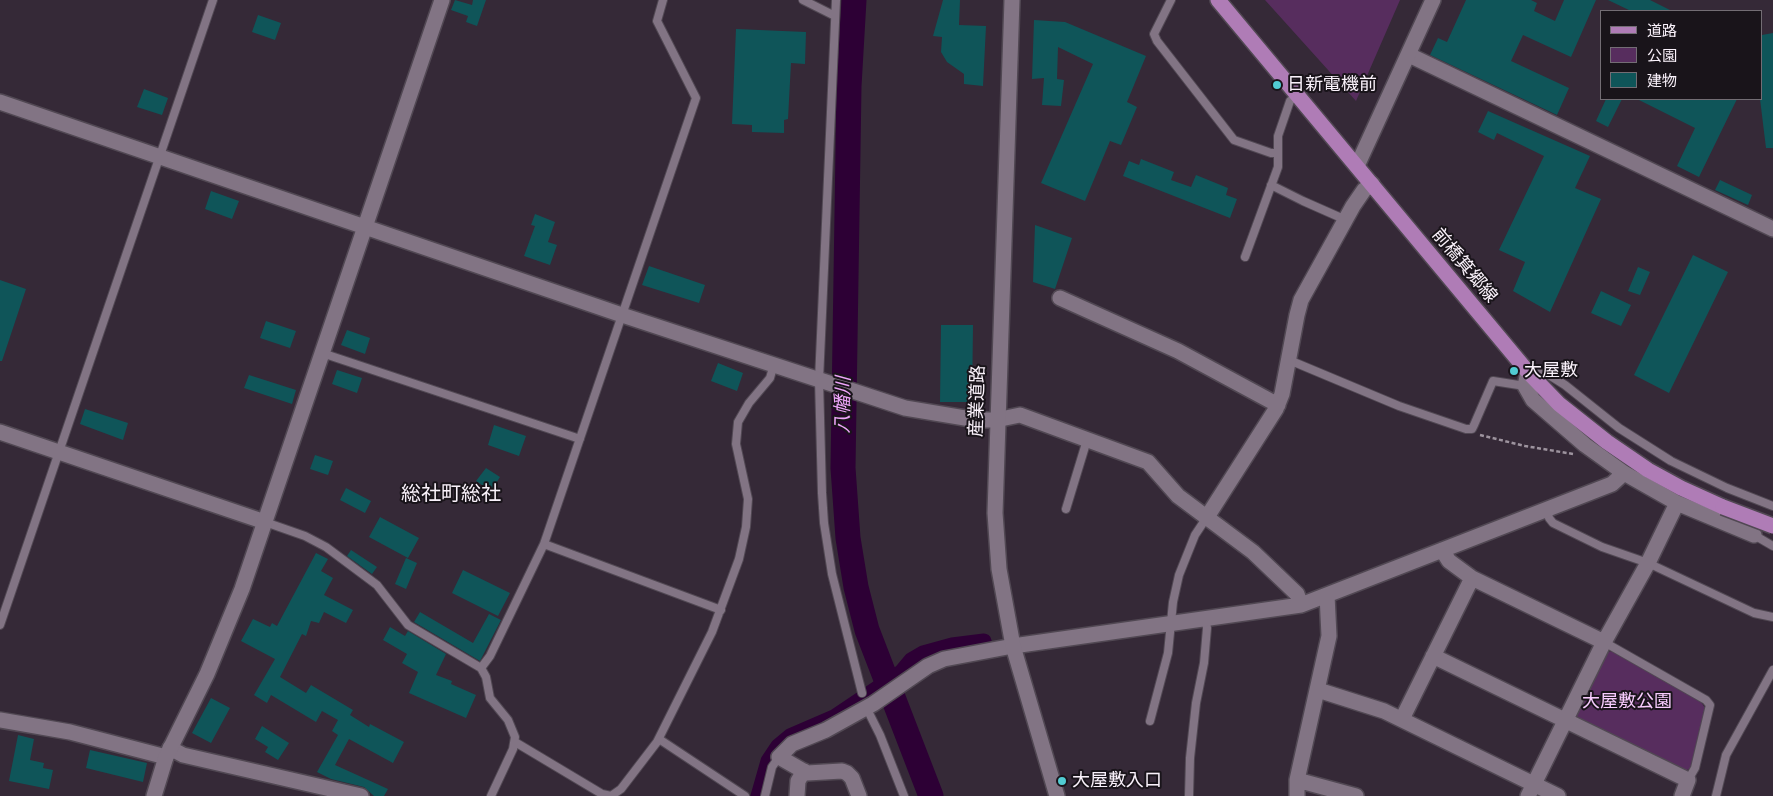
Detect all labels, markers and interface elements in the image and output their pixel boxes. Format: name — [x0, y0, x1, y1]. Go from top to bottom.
legend — [1600, 10, 1763, 100]
text: 道路 — [1647, 22, 1677, 40]
text: 公園 — [1647, 47, 1677, 65]
text: 建物 — [1647, 72, 1677, 90]
place label: 日新電機前 — [1287, 74, 1377, 96]
marker: 日新電機前 — [1271, 79, 1283, 91]
street label: 前橋箕郷線 — [1427, 225, 1501, 307]
place label: 大屋敷 — [1524, 360, 1578, 382]
street label: 産業道路 — [966, 365, 990, 437]
marker: 大屋敷 — [1508, 365, 1520, 377]
water label: 八幡川 — [832, 376, 856, 434]
district label: 総社町総社 — [401, 483, 501, 507]
park label: 大屋敷公園 — [1582, 691, 1672, 713]
place label: 大屋敷入口 — [1072, 770, 1162, 792]
marker: 大屋敷入口 — [1056, 775, 1068, 787]

